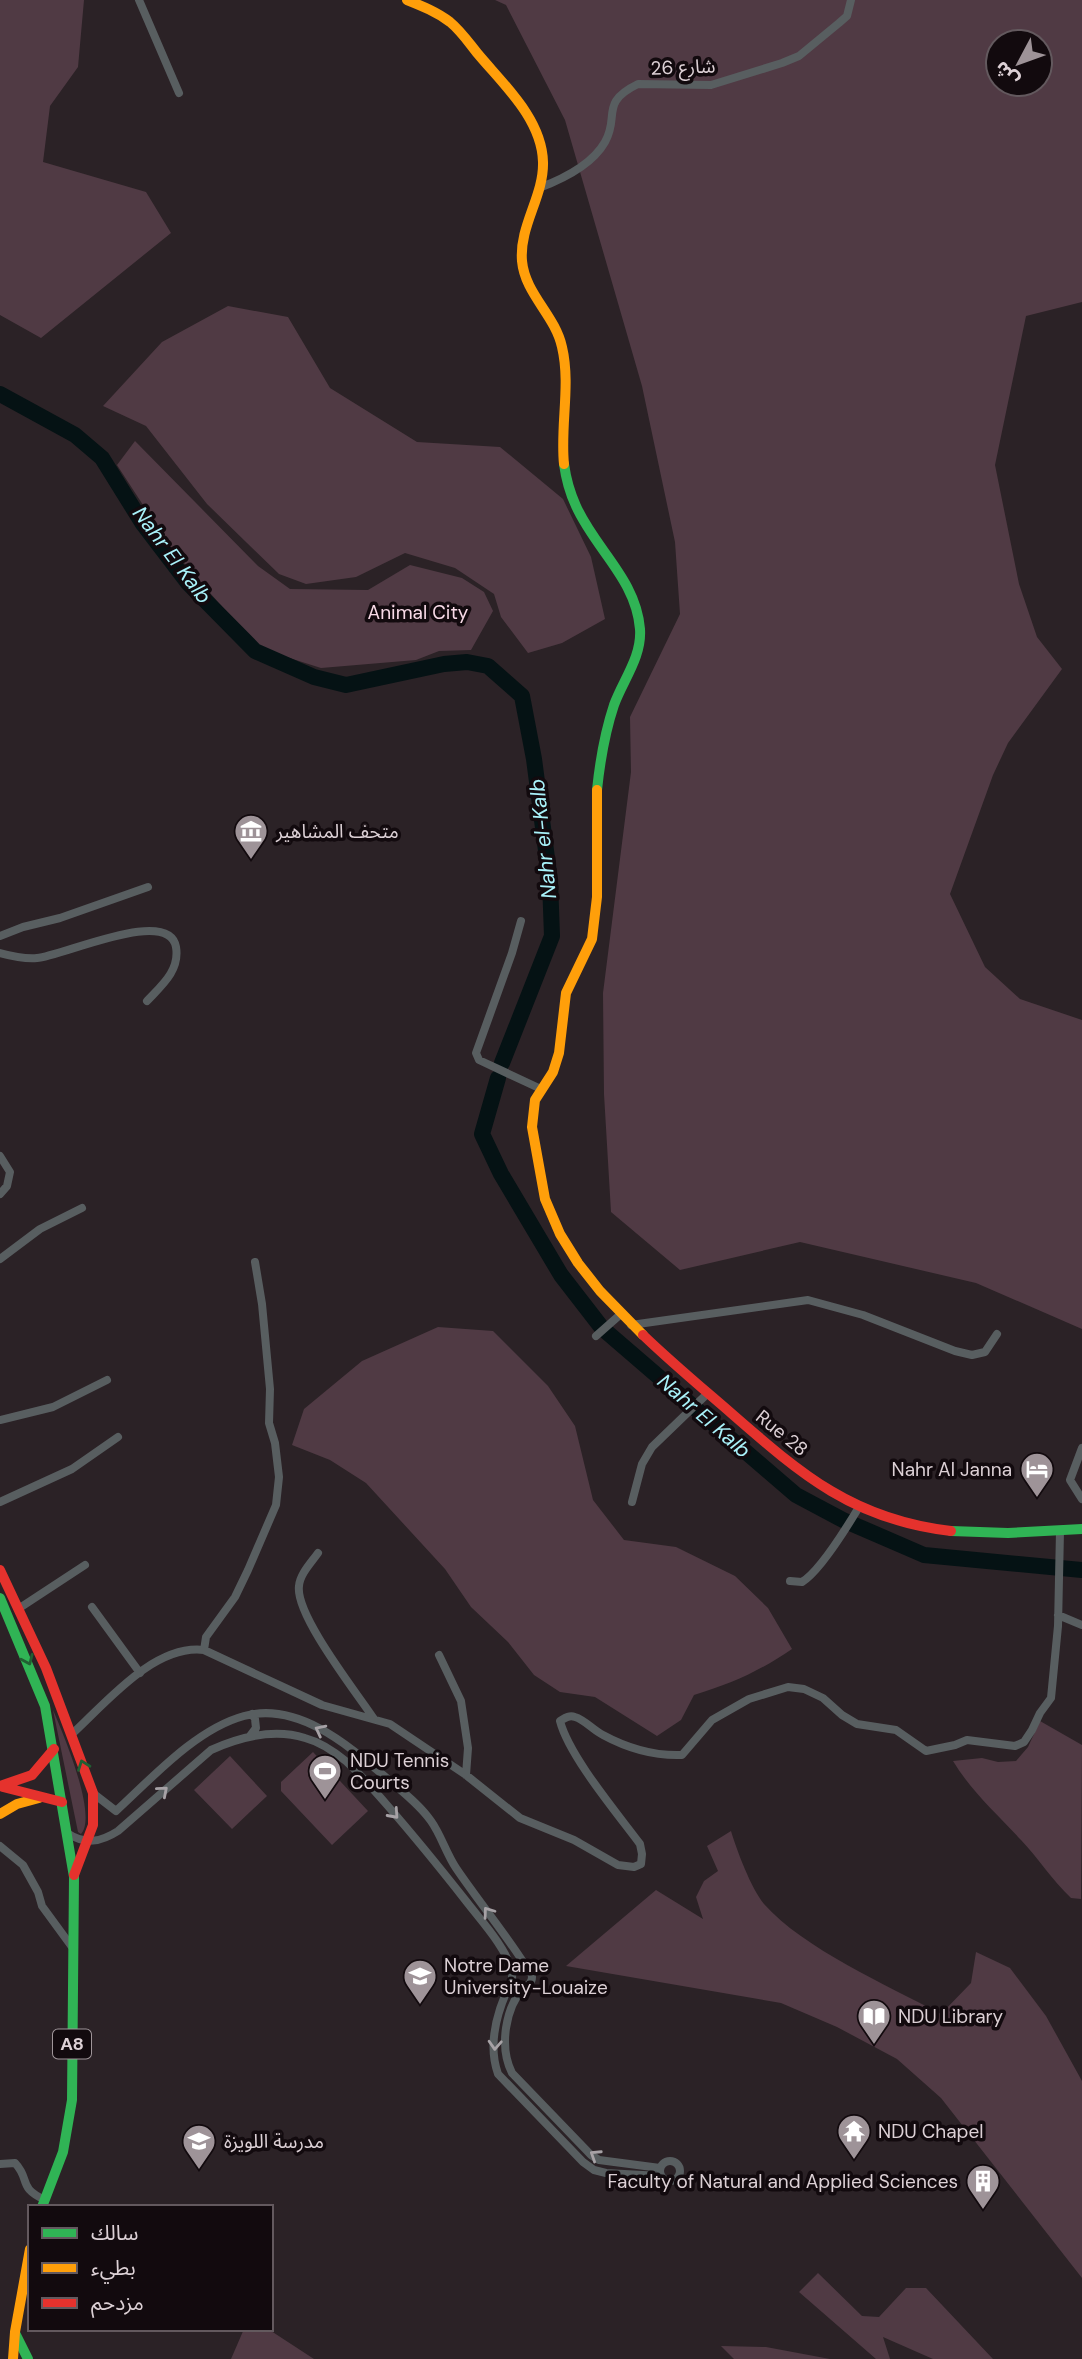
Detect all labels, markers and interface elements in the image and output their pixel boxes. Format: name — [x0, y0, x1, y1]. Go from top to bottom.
north arrow — [984, 28, 1054, 98]
street label: شارع 26 — [650, 53, 716, 82]
text: ش — [989, 56, 1025, 92]
water label: Nahr El Kalb — [126, 501, 218, 609]
park label: Animal City — [368, 600, 469, 625]
water label: Nahr el-Kalb — [523, 778, 563, 900]
museum icon: متحف المشاهير — [232, 812, 270, 861]
place label: متحف المشاهير — [275, 819, 399, 844]
water label: Nahr El Kalb — [651, 1368, 757, 1464]
street label: Rue 28 — [751, 1404, 813, 1462]
hotel icon: Nahr Al Janna — [1018, 1450, 1056, 1499]
place label: Nahr Al Janna — [892, 1457, 1012, 1482]
one-way arrow — [20, 1653, 34, 1666]
one-way arrow — [315, 1725, 327, 1739]
place label: NDU Tennis Courts — [350, 1748, 449, 1795]
sports icon: NDU Tennis Courts — [306, 1752, 344, 1801]
one-way arrow — [78, 1760, 92, 1772]
one-way arrow — [155, 1787, 168, 1800]
one-way arrow — [386, 1806, 399, 1819]
one-way arrow — [483, 1907, 496, 1920]
place label: Notre Dame University-Louaize — [444, 1953, 608, 2000]
school or university icon: Notre Dame University-Louaize — [401, 1957, 439, 2006]
library icon: NDU Library — [855, 1997, 893, 2046]
place label: NDU Library — [898, 2004, 1004, 2029]
road number: A8 — [53, 2030, 91, 2058]
one-way arrow — [488, 2040, 503, 2051]
temple icon: NDU Chapel — [835, 2112, 873, 2161]
place label: NDU Chapel — [878, 2119, 984, 2144]
school or university icon: مدرسة اللويزة — [180, 2122, 218, 2171]
place label: مدرسة اللويزة — [224, 2129, 324, 2154]
one-way arrow — [590, 2151, 603, 2164]
building icon: Faculty of Natural and Applied Sciences — [964, 2162, 1002, 2211]
place label: Faculty of Natural and Applied Sciences — [608, 2169, 958, 2194]
legend — [28, 2205, 273, 2331]
text: سالك — [91, 2219, 138, 2247]
text: بطيء — [91, 2254, 136, 2284]
text: مزدحم — [91, 2289, 144, 2318]

